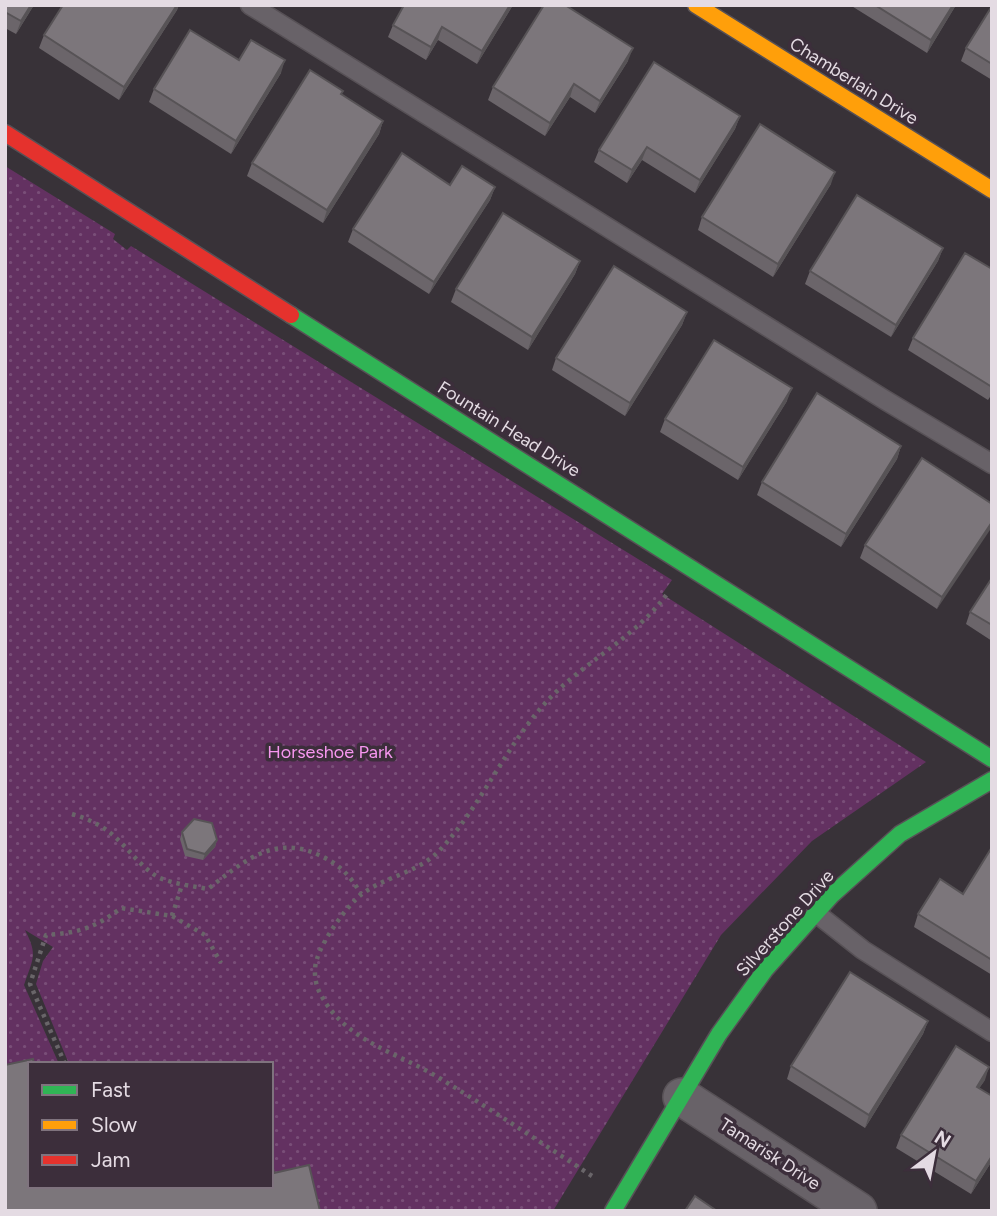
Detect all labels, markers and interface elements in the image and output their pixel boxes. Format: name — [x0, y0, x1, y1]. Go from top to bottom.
street label: Chamberlain Drive — [786, 33, 922, 129]
street label: Fountain Head Drive — [434, 376, 584, 482]
park label: Horseshoe Park — [267, 741, 393, 763]
street label: Silverstone Drive — [731, 865, 839, 981]
legend — [28, 1062, 273, 1188]
text: Fast — [91, 1077, 131, 1102]
text: Slow — [91, 1112, 137, 1137]
street label: Tamarisk Drive — [715, 1113, 825, 1195]
north arrow — [899, 1118, 969, 1188]
text: N — [930, 1125, 955, 1153]
text: Jam — [91, 1147, 130, 1172]

